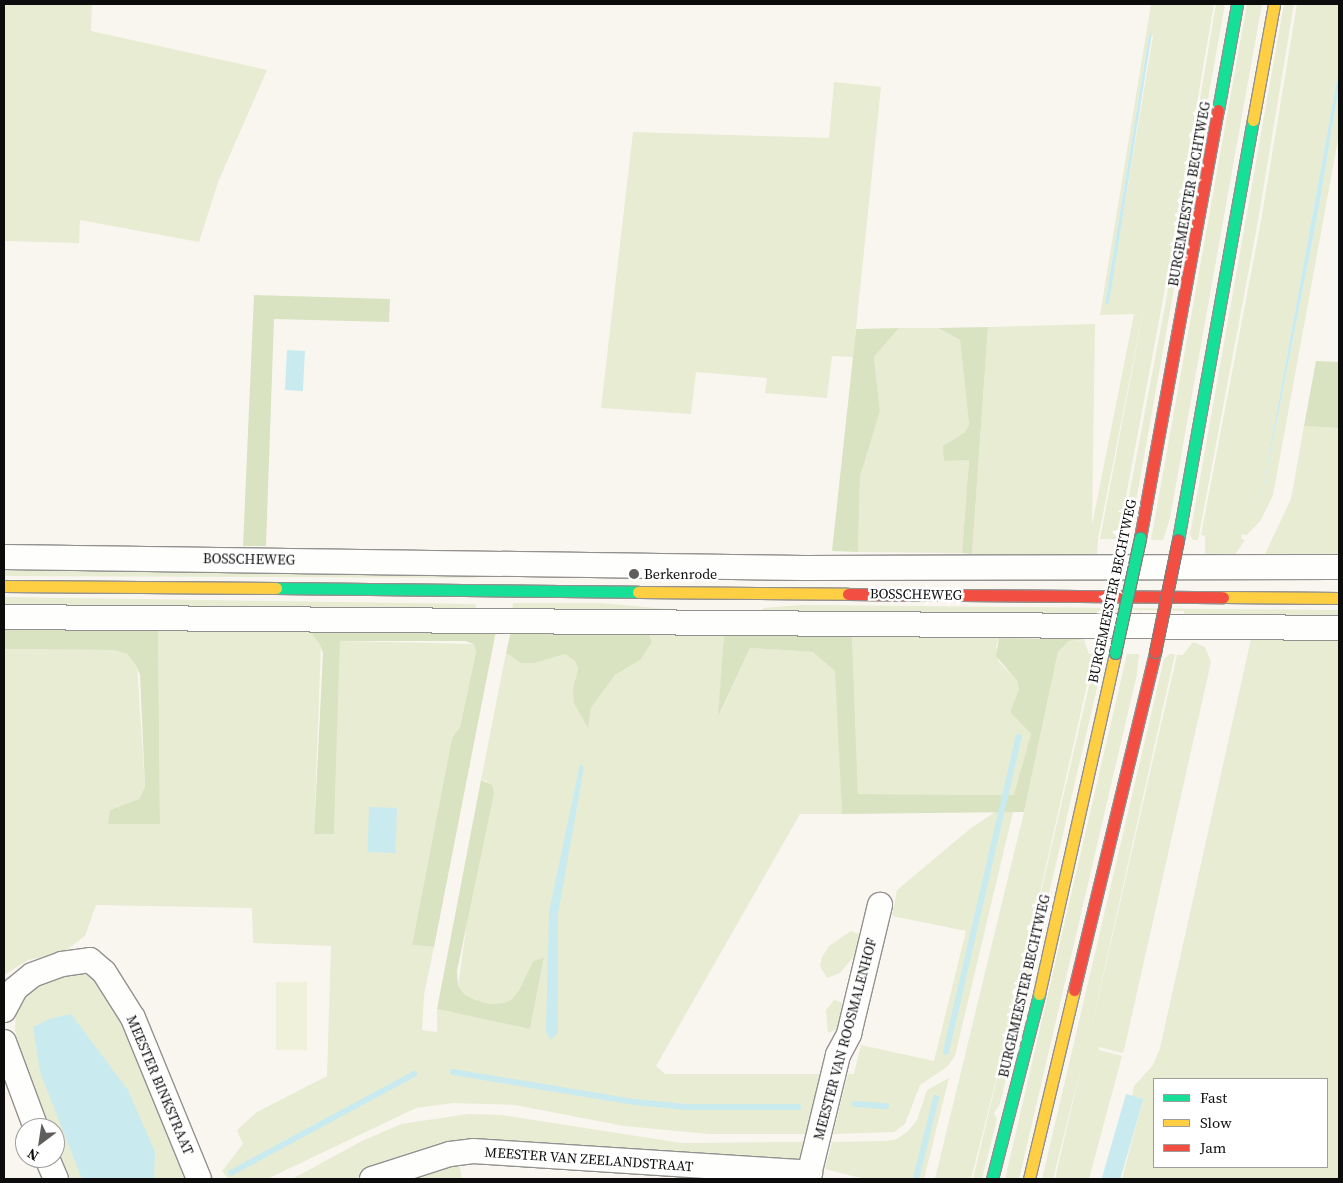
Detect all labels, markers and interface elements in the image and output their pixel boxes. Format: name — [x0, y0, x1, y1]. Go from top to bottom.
street label: BURGEMEESTER BECHTWEG — [1164, 100, 1214, 288]
street label: BURGEMEESTER BECHTWEG — [1084, 498, 1140, 684]
street label: BOSSCHEWEG — [203, 550, 295, 568]
place label: Berkenrode — [644, 566, 717, 582]
marker: Berkenrode — [628, 568, 640, 580]
street label: BOSSCHEWEG — [870, 585, 962, 603]
street label: BURGEMEESTER BECHTWEG — [995, 893, 1053, 1079]
street label: MEESTER VAN ROOSMALENHOF — [810, 936, 880, 1142]
street label: MEESTER BINKSTRAAT — [123, 1013, 197, 1157]
legend — [1153, 1078, 1328, 1168]
text: Fast — [1200, 1087, 1227, 1108]
text: Slow — [1200, 1112, 1232, 1133]
north arrow — [15, 1118, 65, 1168]
text: Jam — [1200, 1137, 1226, 1158]
street label: MEESTER VAN ZEELANDSTRAAT — [484, 1143, 694, 1175]
text: N — [23, 1144, 42, 1166]

